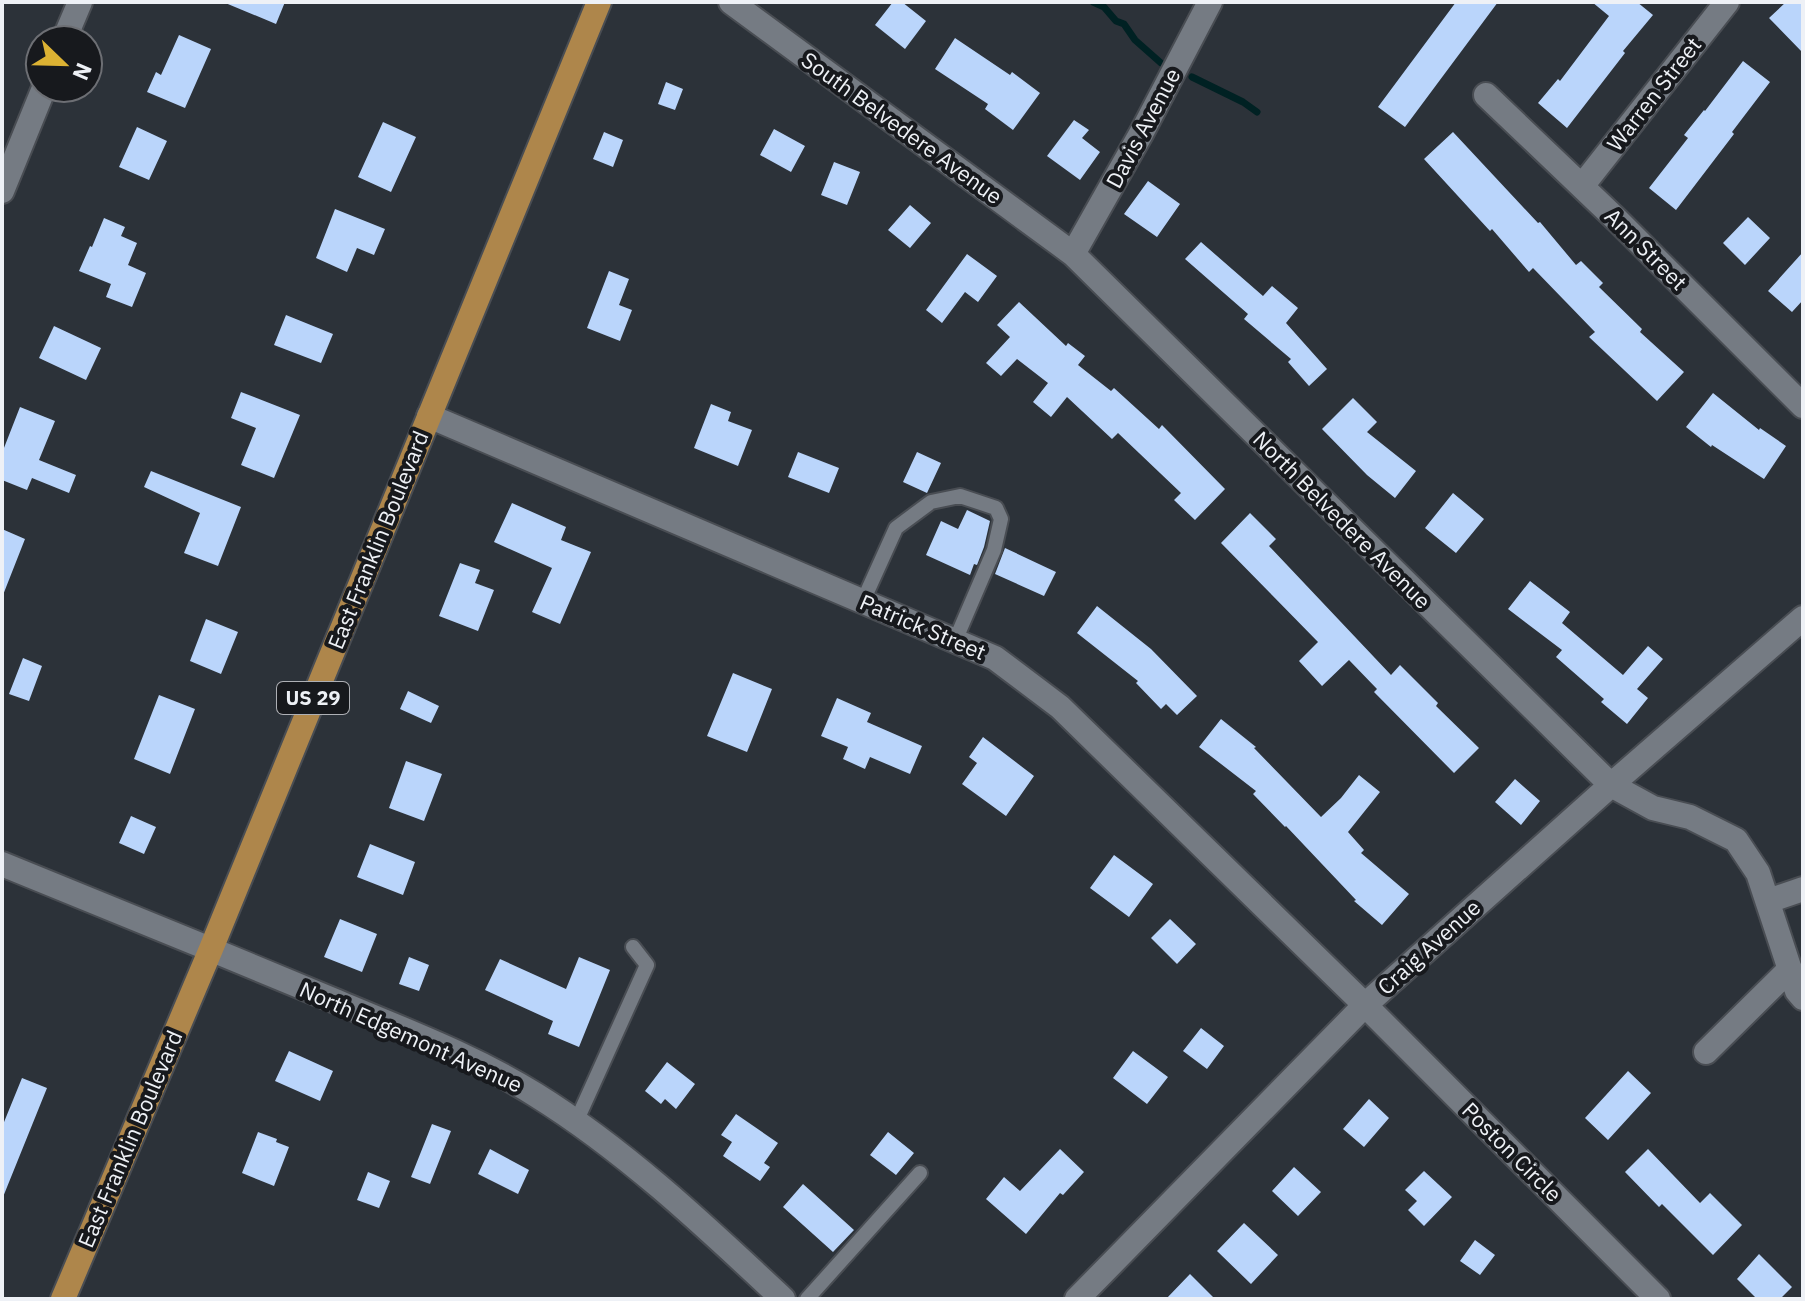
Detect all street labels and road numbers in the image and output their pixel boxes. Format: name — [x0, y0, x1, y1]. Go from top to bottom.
street label: Warren Street — [1600, 31, 1707, 157]
street label: South Belvedere Avenue — [796, 45, 1008, 210]
street label: Davis Avenue — [1099, 63, 1186, 193]
street label: Ann Street — [1599, 201, 1694, 296]
street label: North Belvedere Avenue — [1247, 425, 1437, 615]
street label: East Franklin Boulevard — [320, 426, 435, 653]
street label: Patrick Street — [856, 587, 991, 666]
road number: US 29 — [277, 682, 349, 714]
street label: Craig Avenue — [1371, 893, 1486, 1001]
street label: North Edgemont Avenue — [295, 974, 527, 1099]
street label: East Franklin Boulevard — [71, 1026, 188, 1252]
street label: Poston Circle — [1456, 1096, 1568, 1208]

